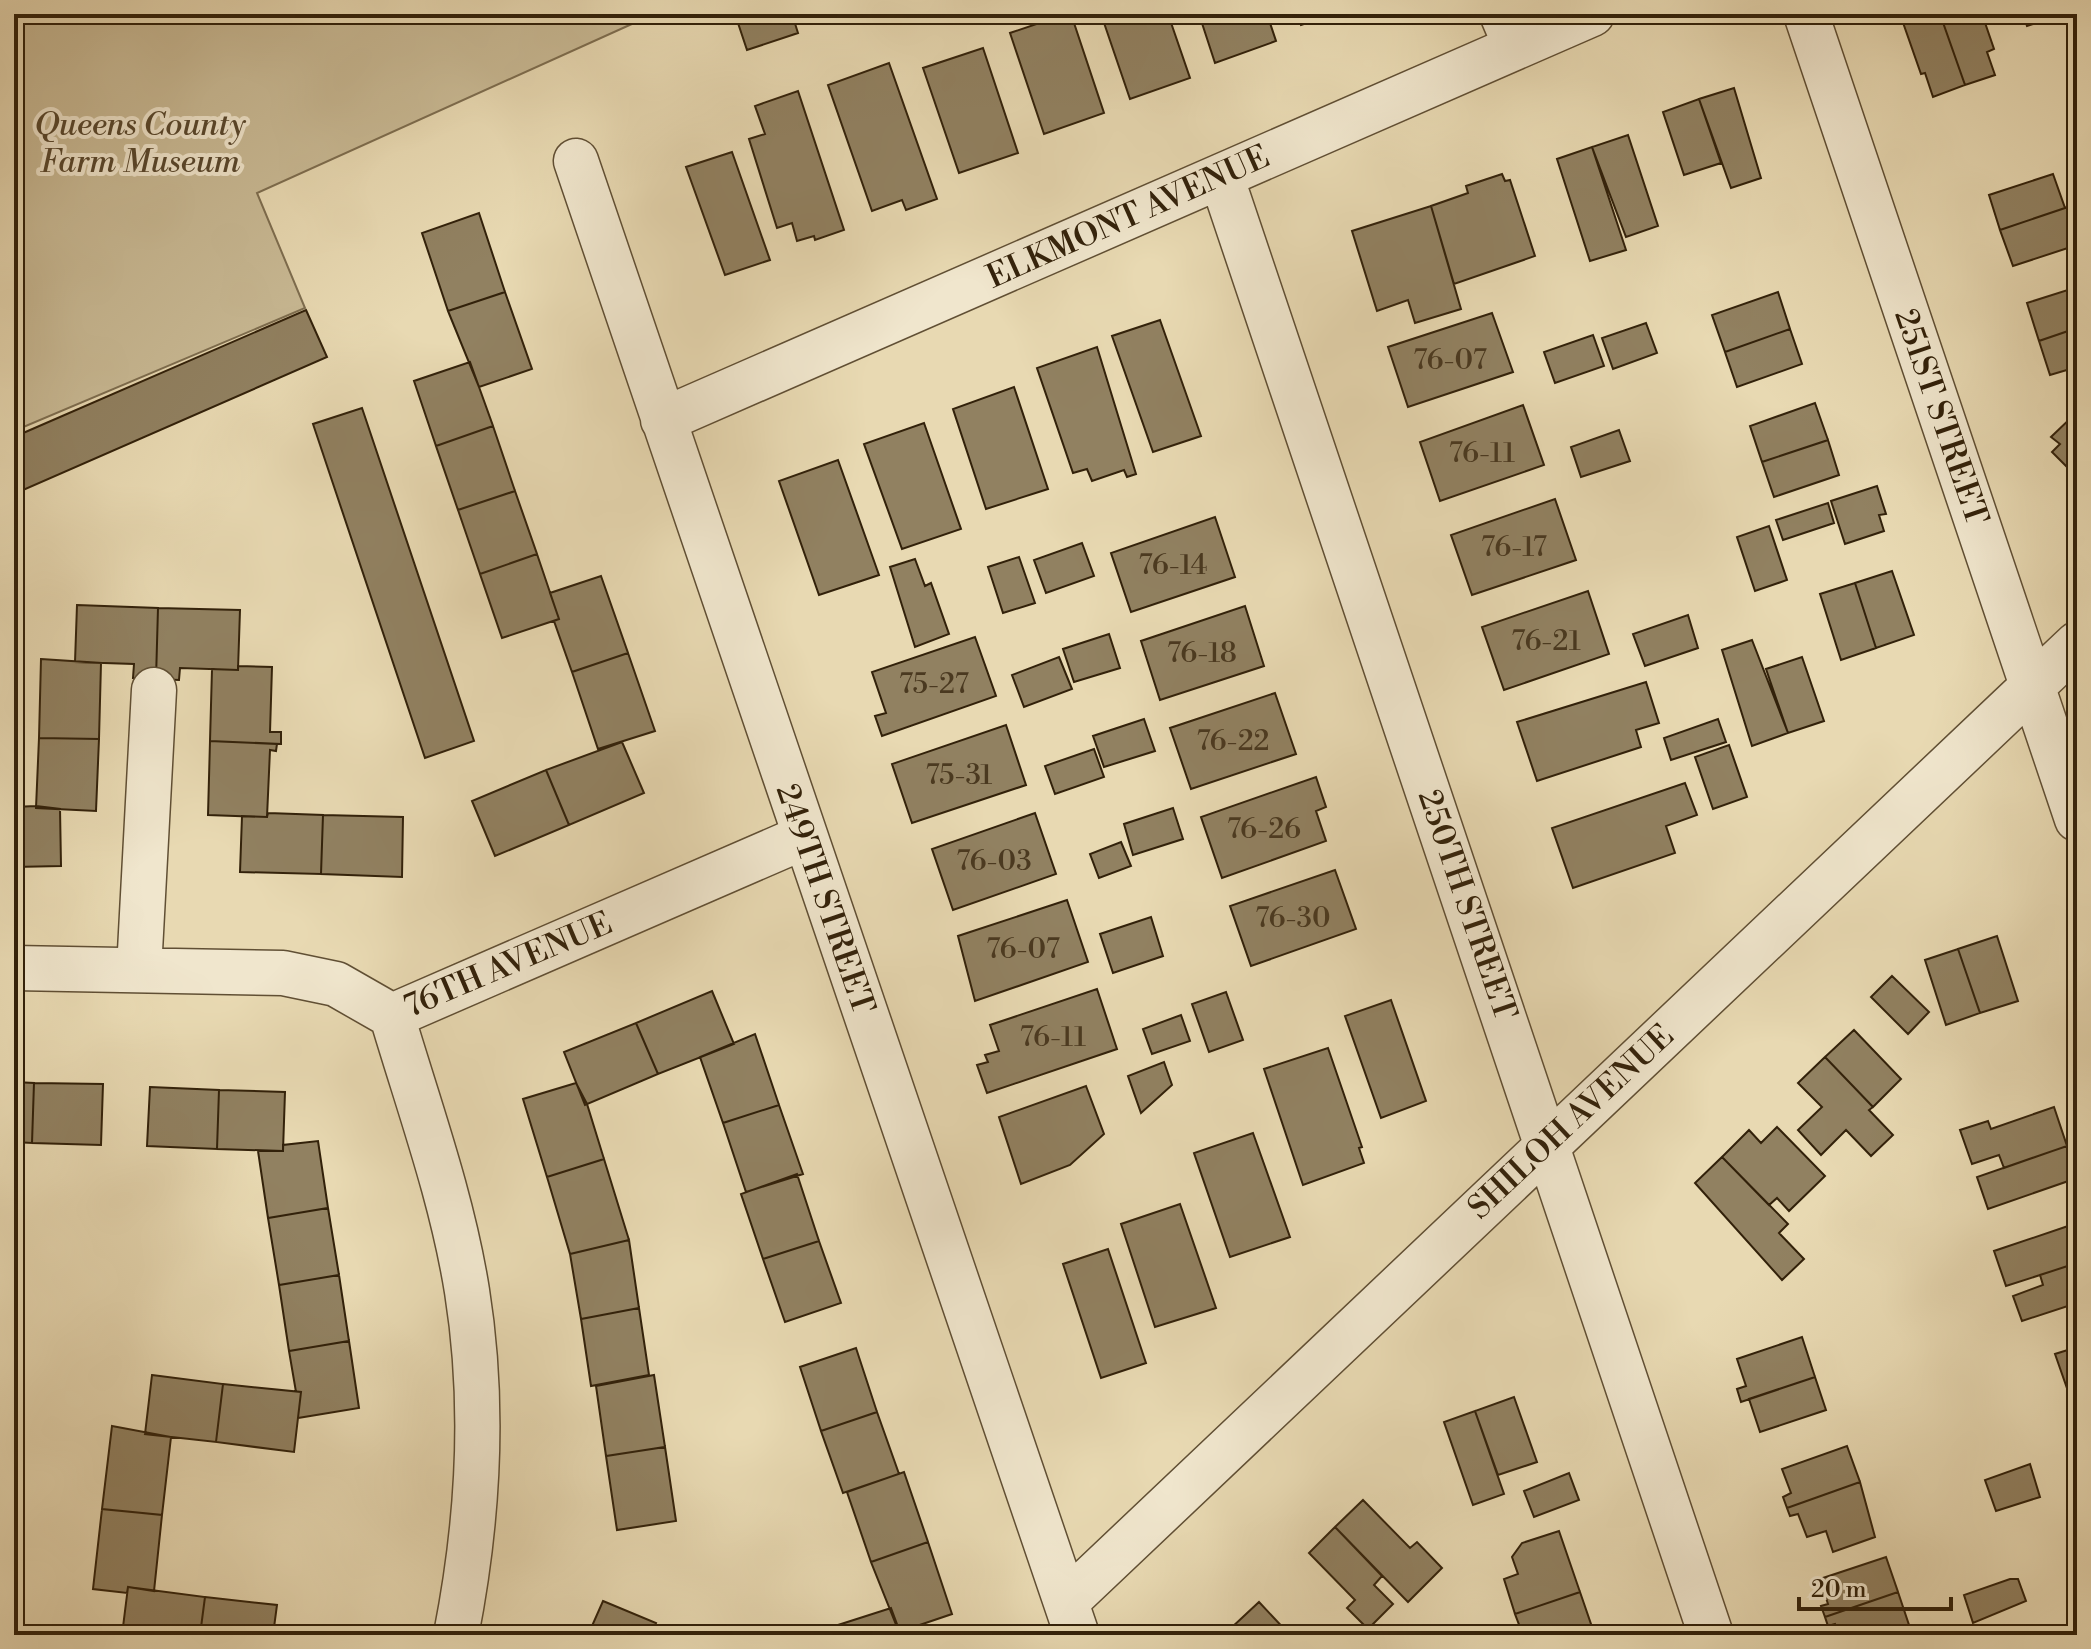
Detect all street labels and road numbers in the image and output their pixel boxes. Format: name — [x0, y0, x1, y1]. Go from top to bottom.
street label: ELKMONT AVENUE — [980, 137, 1276, 297]
street label: 251ST STREET — [1885, 304, 1997, 530]
street label: 249TH STREET — [767, 779, 883, 1019]
street label: 250TH STREET — [1409, 785, 1525, 1025]
street label: 76TH AVENUE — [398, 903, 618, 1027]
street label: SHILOH AVENUE — [1460, 1016, 1682, 1228]

